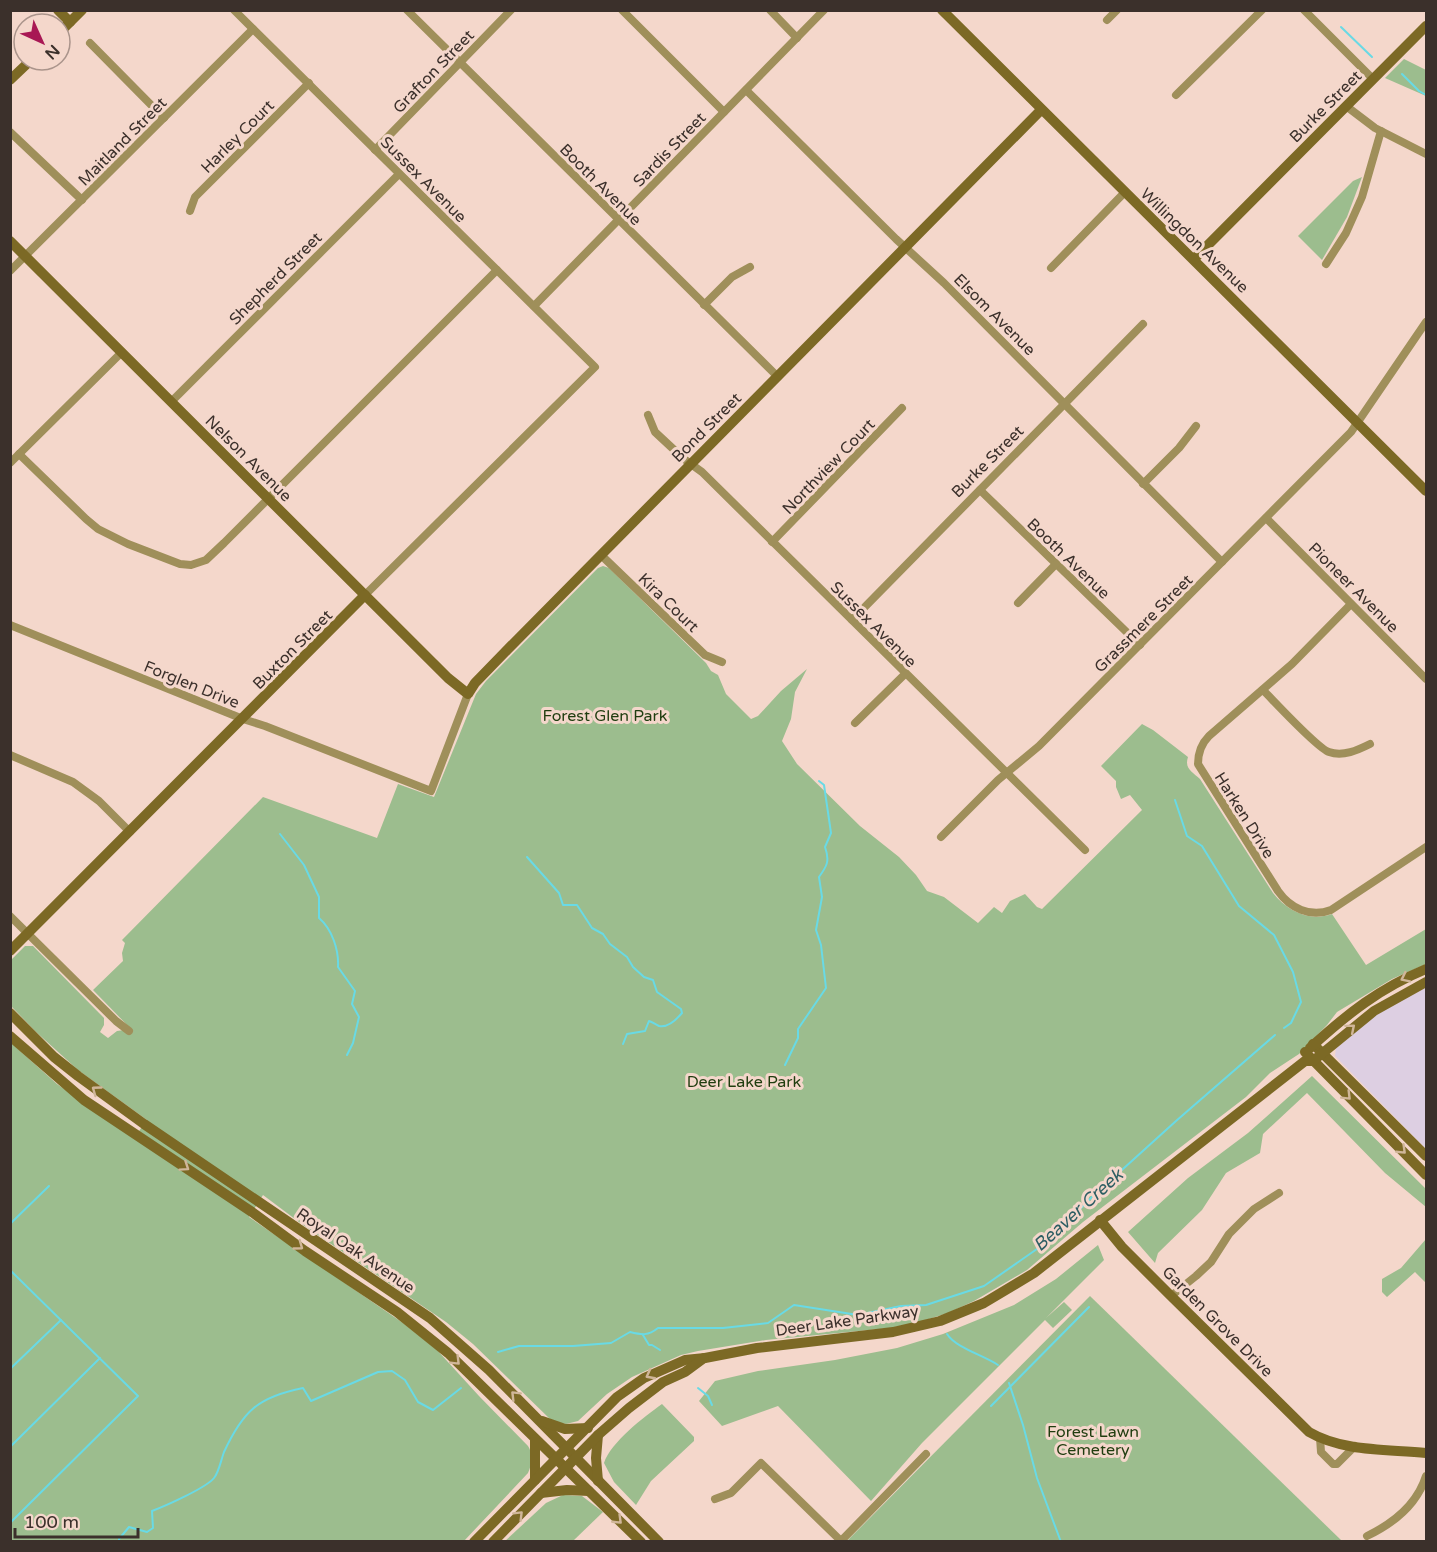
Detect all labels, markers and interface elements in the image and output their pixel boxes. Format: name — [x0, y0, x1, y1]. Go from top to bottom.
north arrow — [12, 12, 72, 72]
street label: Grafton Street — [389, 26, 479, 118]
text: N — [40, 40, 64, 64]
street label: Burke Street — [1285, 66, 1366, 147]
street label: Maitland Street — [74, 93, 171, 190]
street label: Harley Court — [197, 96, 279, 178]
street label: Sardis Street — [629, 108, 710, 191]
street label: Sussex Avenue — [376, 132, 471, 227]
street label: Booth Avenue — [555, 140, 645, 230]
street label: Willingdon Avenue — [1136, 184, 1253, 298]
street label: Shepherd Street — [225, 228, 326, 329]
street label: Elsom Avenue — [949, 270, 1039, 360]
street label: Bond Street — [668, 389, 746, 467]
street label: Nelson Avenue — [201, 411, 296, 506]
street label: Northview Court — [778, 415, 879, 519]
street label: Burke Street — [947, 421, 1028, 502]
street label: Booth Avenue — [1023, 514, 1114, 603]
street label: Pioneer Avenue — [1304, 538, 1403, 637]
street label: Kira Court — [634, 569, 703, 637]
street label: Grassmere Street — [1090, 570, 1197, 677]
street label: Sussex Avenue — [826, 577, 921, 672]
street label: Buxton Street — [249, 606, 337, 694]
street label: Forglen Drive — [141, 657, 242, 713]
park label: Forest Glen Park — [543, 706, 668, 726]
street label: Harken Drive — [1210, 769, 1279, 862]
one-way arrow — [1400, 971, 1411, 983]
one-way arrow — [1344, 1025, 1355, 1036]
park label: Deer Lake Park — [687, 1072, 801, 1092]
one-way arrow — [92, 1086, 103, 1097]
one-way arrow — [1339, 1088, 1350, 1099]
one-way arrow — [1395, 1143, 1405, 1154]
one-way arrow — [179, 1160, 190, 1171]
water label: Beaver Creek — [1029, 1163, 1128, 1256]
street label: Royal Oak Avenue — [292, 1204, 418, 1298]
one-way arrow — [293, 1239, 304, 1250]
street label: Garden Grove Drive — [1158, 1262, 1277, 1381]
street label: Deer Lake Parkway — [774, 1301, 920, 1341]
one-way arrow — [449, 1354, 460, 1365]
one-way arrow — [645, 1368, 656, 1379]
one-way arrow — [511, 1392, 522, 1403]
park label: Forest Lawn Cemetery — [1047, 1422, 1139, 1460]
scale bar — [15, 1501, 138, 1539]
text: 100 m — [24, 1511, 79, 1533]
one-way arrow — [513, 1511, 523, 1522]
one-way arrow — [611, 1512, 622, 1523]

